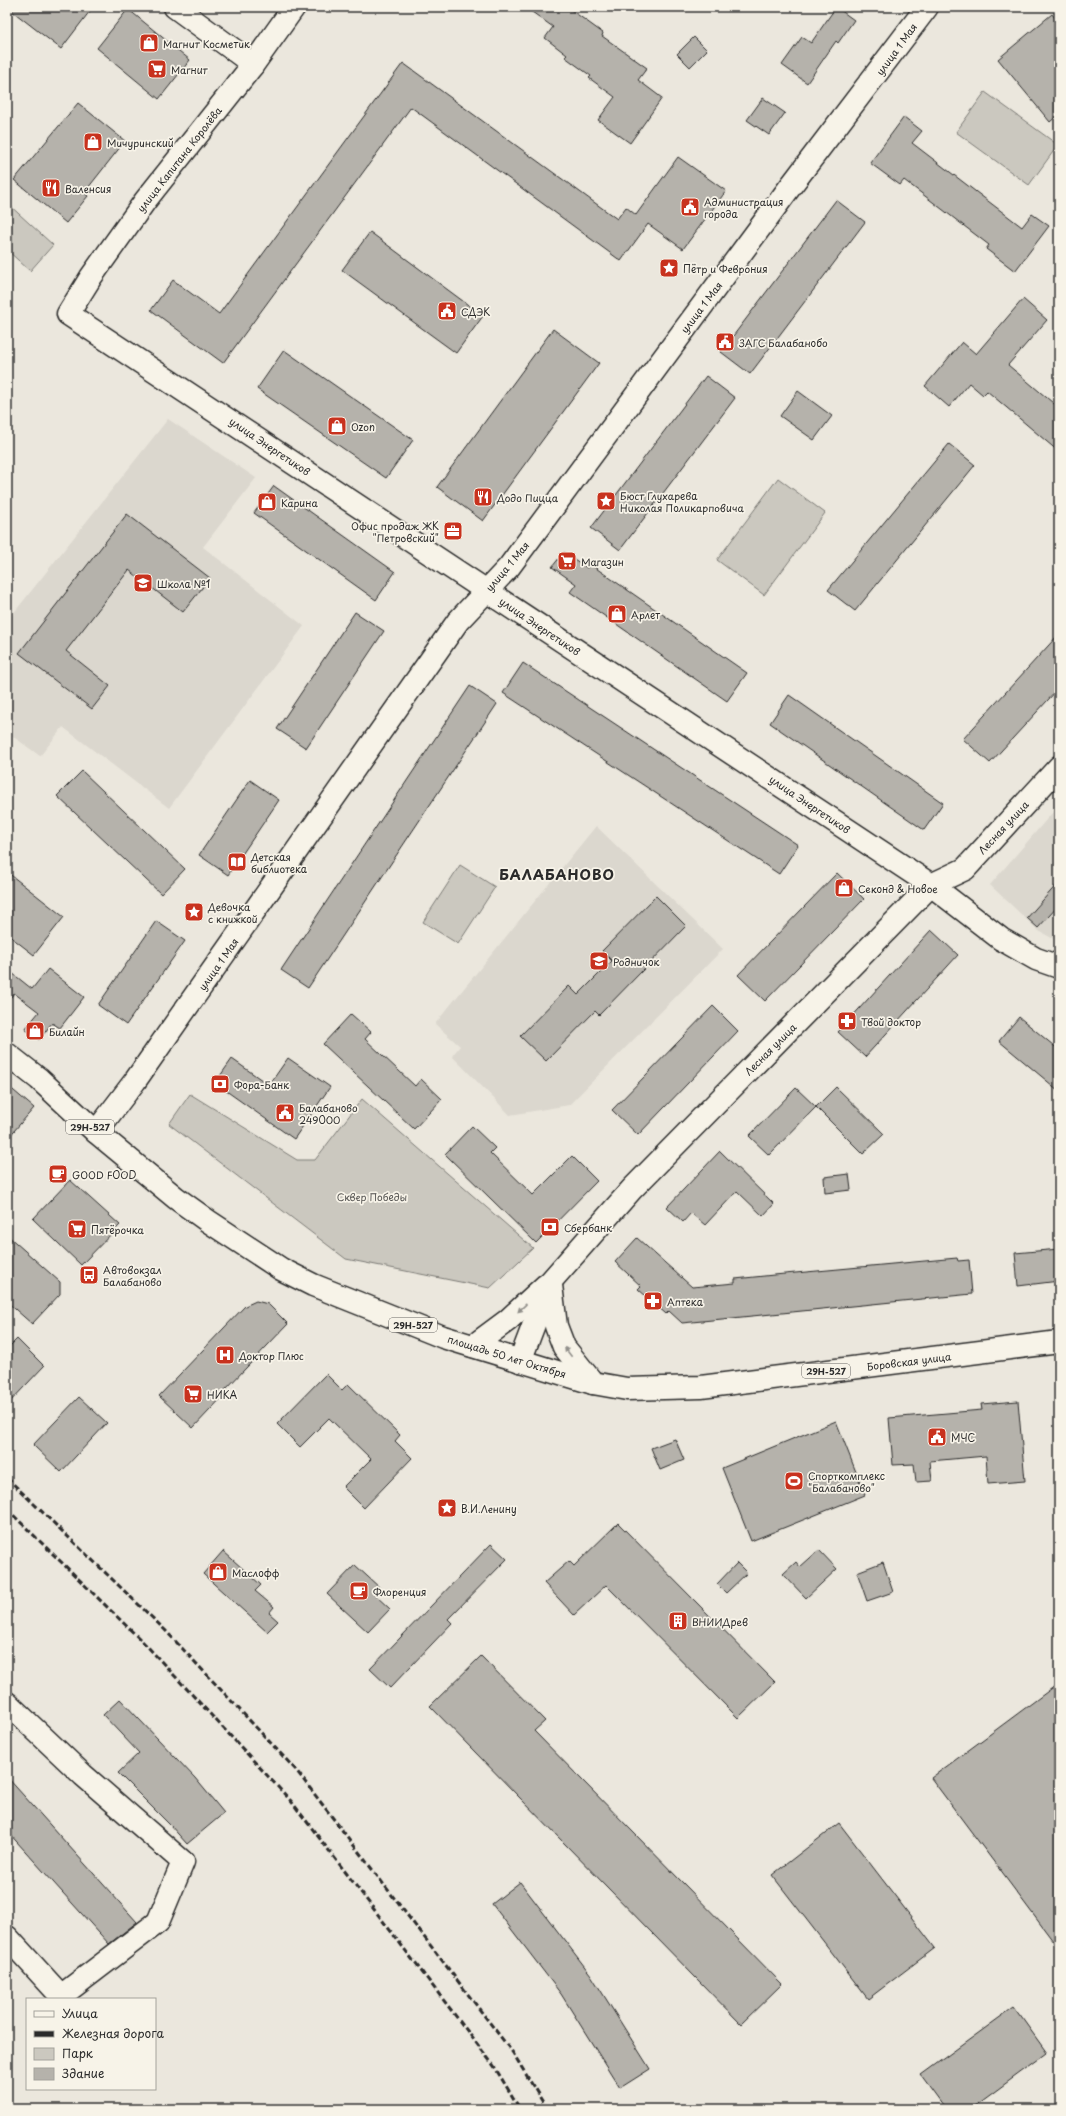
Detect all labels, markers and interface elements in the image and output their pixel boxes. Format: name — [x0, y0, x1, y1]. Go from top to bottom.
street label: улица 1 Мая — [872, 20, 920, 78]
shop icon: Магнит Косметик — [138, 32, 160, 54]
place label: Магнит Косметик — [163, 36, 250, 51]
supermarket icon: Магнит — [146, 58, 168, 80]
place label: Магнит — [171, 62, 209, 77]
street label: улица Капитана Королёва — [133, 103, 225, 215]
shop icon: Мичуринский — [82, 131, 104, 153]
place label: Мичуринский — [107, 135, 174, 150]
restaurant icon: Валенсия — [40, 177, 62, 199]
place label: Валенсия — [65, 181, 111, 196]
place label: Администрация города — [704, 194, 784, 221]
public building icon: Администрация города — [679, 196, 701, 218]
place icon: Пётр и Феврония — [658, 257, 680, 279]
place label: Пётр и Феврония — [683, 261, 768, 276]
street label: улица 1 Мая — [677, 278, 725, 336]
public building icon: СДЭК — [436, 300, 458, 322]
place label: СДЭК — [461, 304, 490, 319]
public building icon: ЗАГС Балабанобо — [714, 331, 736, 353]
place label: ЗАГС Балабанобо — [738, 335, 828, 350]
street label: улица Энергетиков — [227, 413, 314, 479]
shop icon: Ozon — [326, 415, 348, 437]
place label: Ozon — [351, 419, 375, 434]
restaurant icon: Додо Пицца — [472, 486, 494, 508]
place label: Бюст Глухарева Николая Поликарповича — [620, 488, 744, 515]
place label: Додо Пицца — [496, 490, 559, 505]
place icon: Бюст Глухарева Николая Поликарповича — [595, 490, 617, 512]
shop icon: Карина — [256, 491, 278, 513]
place label: Карина — [281, 495, 318, 510]
place label: Офис продаж ЖК "Петровский" — [351, 518, 439, 545]
office icon: Офис продаж ЖК "Петровский" — [442, 520, 464, 542]
street label: улица 1 Мая — [482, 538, 532, 594]
supermarket icon: Магазин — [556, 550, 578, 572]
place label: Магазин — [581, 554, 624, 569]
school or university icon: Школа №1 — [132, 572, 154, 594]
place label: Школа №1 — [157, 576, 210, 591]
street label: улица Энергетиков — [497, 593, 584, 659]
shop icon: Арлет — [606, 603, 628, 625]
place label: Арлет — [631, 607, 660, 622]
street label: улица Энергетиков — [767, 771, 854, 837]
street label: Лесная улица — [974, 797, 1032, 857]
place label: Детская библиотека — [250, 849, 308, 876]
library icon: Детская библиотека — [226, 851, 248, 873]
district label: БАЛАБАНОВО — [499, 864, 615, 885]
shop icon: Секонд & Новое — [833, 877, 855, 899]
place label: Секонд & Новое — [858, 881, 938, 896]
place label: Девочка с книжкой — [207, 899, 258, 926]
place icon: Девочка с книжкой — [183, 901, 205, 923]
street label: улица 1 Мая — [194, 935, 242, 993]
school or university icon: Родничок — [588, 950, 610, 972]
place label: Родничок — [613, 954, 660, 969]
pharmacy icon: Твой доктор — [836, 1010, 858, 1032]
place label: Твой доктор — [861, 1014, 921, 1029]
street label: Лесная улица — [741, 1019, 800, 1078]
shop icon: Билайн — [24, 1020, 46, 1042]
place label: Билайн — [49, 1024, 85, 1039]
bank icon: Фора-Банк — [209, 1073, 231, 1095]
place label: Фора-Банк — [234, 1077, 289, 1092]
place label: Балабаново 249000 — [299, 1100, 358, 1127]
public building icon: Балабаново 249000 — [274, 1102, 296, 1124]
road number: 29Н-527 — [66, 1120, 114, 1134]
cafe icon: GOOD FOOD — [47, 1163, 69, 1185]
place label: GOOD FOOD — [72, 1167, 136, 1182]
park label: Сквер Победы — [337, 1189, 407, 1204]
bank icon: Сбербанк — [539, 1216, 561, 1238]
supermarket icon: Пятёрочка — [66, 1218, 88, 1240]
place label: Сбербанк — [564, 1220, 612, 1235]
place label: Пятёрочка — [91, 1222, 145, 1237]
place label: Автовокзал Балабаново — [103, 1262, 162, 1289]
bus stop icon: Автовокзал Балабаново — [78, 1264, 100, 1286]
pharmacy icon: Аптека — [642, 1290, 664, 1312]
place label: Аптека — [667, 1294, 704, 1309]
one-way arrow — [517, 1303, 526, 1312]
road number: 29Н-527 — [389, 1318, 437, 1332]
street label: площадь 50 лет Октября — [446, 1331, 568, 1381]
hospital icon: Доктор Плюс — [214, 1344, 236, 1366]
one-way arrow — [564, 1347, 573, 1358]
place label: Доктор Плюс — [238, 1348, 304, 1363]
street label: Боровская улица — [866, 1348, 953, 1374]
road number: 29Н-527 — [802, 1364, 850, 1378]
supermarket icon: НИКА — [182, 1383, 204, 1405]
place label: НИКА — [207, 1387, 238, 1402]
public building icon: МЧС — [926, 1426, 948, 1448]
place label: МЧС — [951, 1430, 975, 1445]
place label: Спорткомплекс "Балабаново" — [808, 1468, 885, 1495]
sports icon: Спорткомплекс "Балабаново" — [783, 1470, 805, 1492]
place icon: В.И.Ленину — [436, 1497, 458, 1519]
place label: В.И.Ленину — [461, 1501, 517, 1516]
shop icon: Маслофф — [207, 1561, 229, 1583]
place label: Маслофф — [232, 1565, 280, 1580]
cafe icon: Флоренция — [348, 1580, 370, 1602]
place label: Флоренция — [373, 1584, 426, 1599]
building icon: ВНИИДрев — [667, 1610, 689, 1632]
place label: ВНИИДрев — [692, 1614, 748, 1629]
legend — [26, 1998, 156, 2090]
text: Улица — [62, 2004, 98, 2022]
text: Железная дорога — [62, 2024, 165, 2042]
text: Парк — [62, 2044, 94, 2062]
text: Здание — [62, 2064, 104, 2082]

